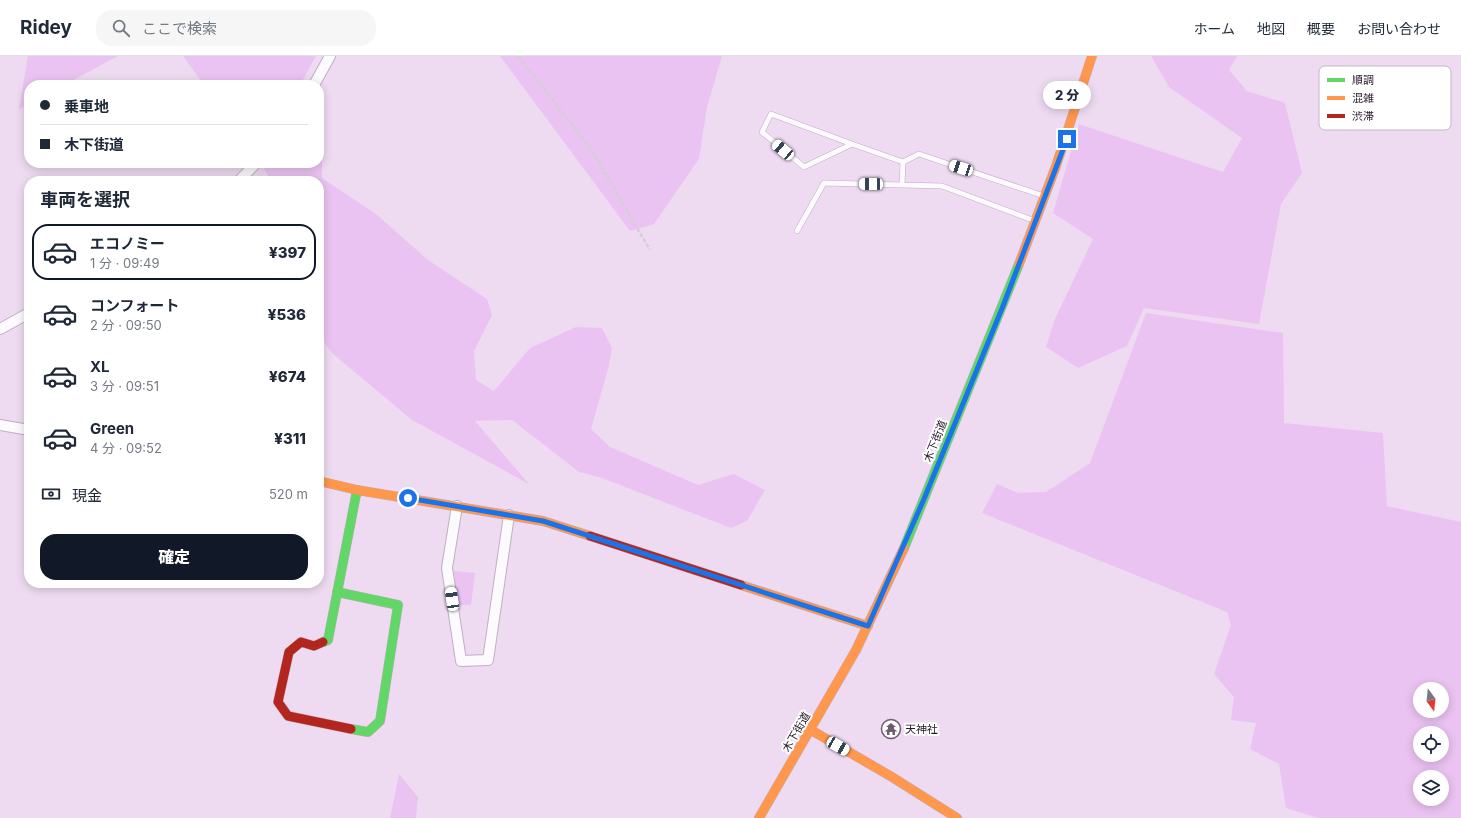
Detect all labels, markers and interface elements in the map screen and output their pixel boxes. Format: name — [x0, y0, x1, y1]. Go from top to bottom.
search box — [96, 10, 376, 46]
text: Ridey — [20, 16, 72, 39]
icon: search — [110, 17, 132, 39]
text: ここで検索 — [142, 19, 217, 38]
text: ホーム — [1193, 20, 1235, 37]
text: 地図 — [1257, 20, 1285, 37]
text: 概要 — [1307, 20, 1335, 37]
text: お問い合わせ — [1357, 20, 1441, 37]
legend — [1319, 66, 1451, 130]
text: 順調 — [1352, 73, 1374, 87]
callout: 2 分 — [1043, 81, 1091, 109]
text: 2 分 — [1055, 87, 1079, 103]
text: 混雑 — [1352, 91, 1374, 105]
text: 乗車地 — [64, 97, 109, 116]
text: 渋滞 — [1352, 109, 1374, 123]
route end — [1058, 130, 1076, 148]
text: 木下街道 — [64, 135, 124, 154]
car — [770, 138, 796, 162]
car — [948, 159, 974, 177]
car — [859, 178, 883, 190]
text: 車両を選択 — [40, 189, 130, 210]
icon: car — [42, 234, 78, 270]
text: エコノミー — [90, 234, 165, 253]
text: ¥397 — [269, 243, 306, 262]
text: 1 分 · 09:49 — [90, 255, 159, 271]
icon: car — [42, 296, 78, 332]
text: コンフォート — [90, 296, 180, 315]
text: ¥536 — [268, 305, 306, 324]
text: 2 分 · 09:50 — [90, 317, 162, 333]
text: XL — [90, 357, 110, 376]
icon: car — [42, 358, 78, 394]
text: ¥674 — [269, 367, 306, 386]
text: 3 分 · 09:51 — [90, 378, 159, 394]
street label: 木下街道 — [920, 418, 950, 464]
text: Green — [90, 419, 134, 438]
icon: car — [42, 420, 78, 456]
text: ¥311 — [274, 429, 306, 448]
text: 4 分 · 09:52 — [90, 440, 162, 456]
icon: cash — [40, 483, 62, 505]
text: 現金 — [72, 486, 102, 505]
text: 520 m — [269, 486, 308, 502]
route start — [399, 489, 417, 507]
button: 確定 — [40, 534, 308, 580]
car — [444, 586, 460, 612]
north arrow — [1413, 682, 1449, 718]
map controls — [1413, 682, 1449, 806]
street label: 木下街道 — [779, 709, 813, 755]
temple icon: 天神社 — [880, 718, 902, 740]
place label: 天神社 — [905, 722, 938, 736]
button: locate — [1413, 726, 1449, 762]
car — [825, 735, 851, 757]
button: layers — [1413, 770, 1449, 806]

